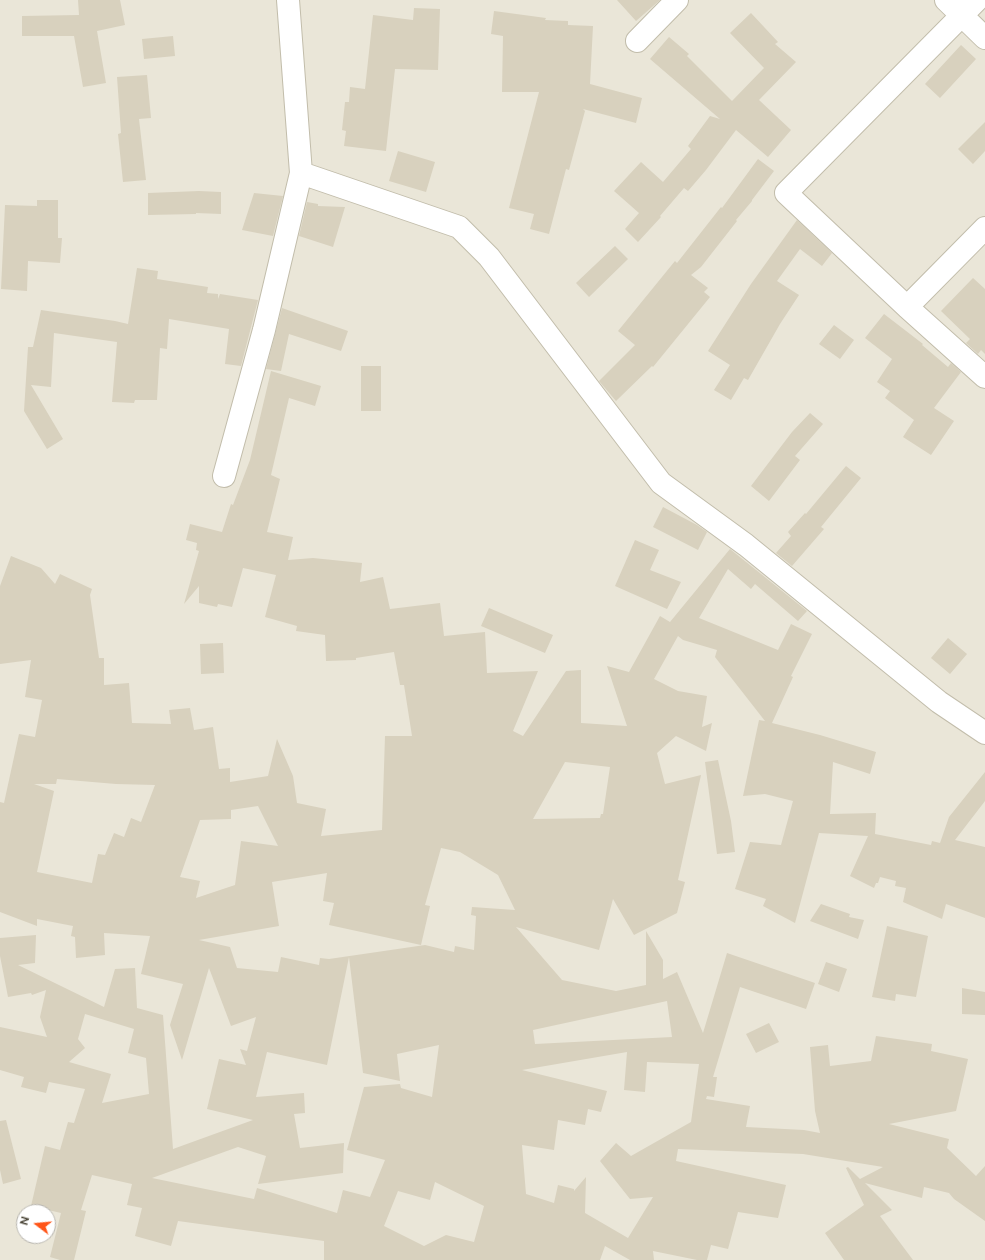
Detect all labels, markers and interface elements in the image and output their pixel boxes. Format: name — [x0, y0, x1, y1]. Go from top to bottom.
north arrow — [16, 1204, 56, 1244]
text: N — [18, 1215, 32, 1227]

